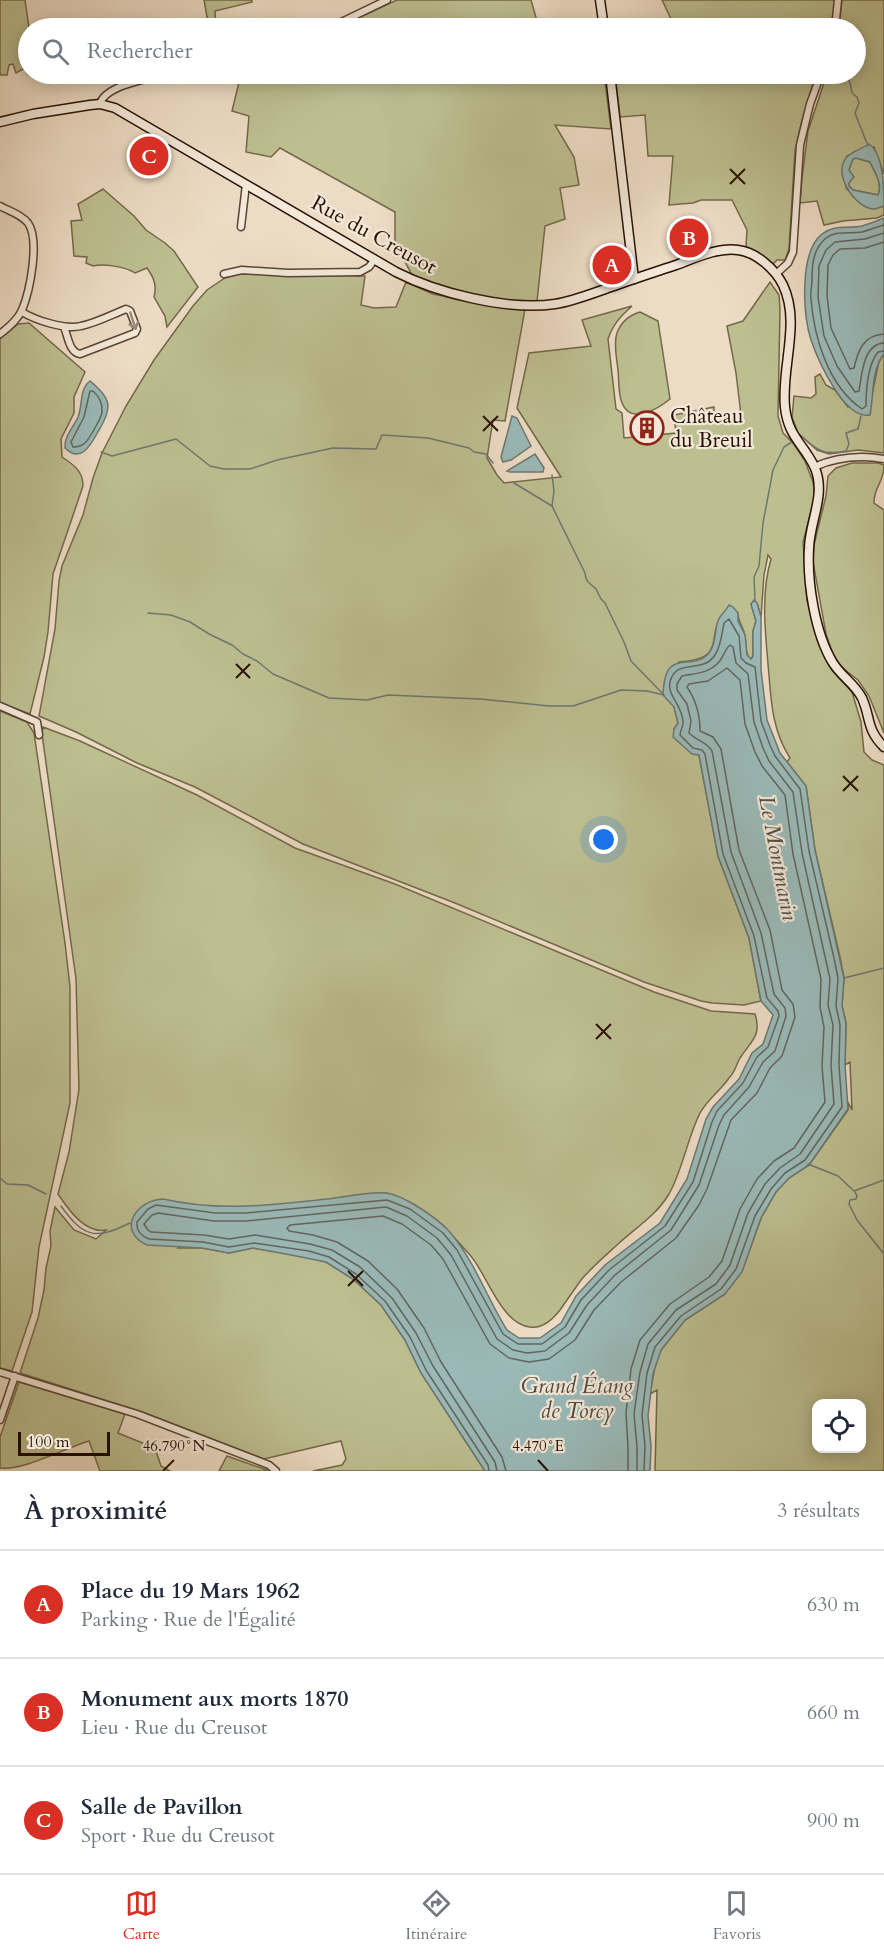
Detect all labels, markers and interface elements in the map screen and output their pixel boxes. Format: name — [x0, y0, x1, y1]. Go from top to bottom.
search box — [18, 18, 866, 84]
icon: search — [39, 35, 72, 68]
text: Rechercher — [87, 36, 192, 66]
pin: C — [130, 134, 168, 178]
street label: Rue du Creusot — [306, 189, 442, 282]
pin: B — [670, 216, 708, 260]
pin: A — [592, 242, 632, 288]
one-way arrow — [128, 311, 139, 330]
place label: Château du Breuil — [670, 402, 753, 455]
building icon: Château du Breuil — [629, 410, 665, 446]
water label: Le Montmarin — [751, 793, 805, 923]
your location — [589, 825, 618, 854]
water label: Grand Étang de Torcy — [521, 1371, 633, 1426]
map controls — [812, 1399, 866, 1453]
button: locate — [812, 1399, 866, 1453]
scale bar — [18, 1429, 110, 1456]
text: 100 m — [27, 1431, 69, 1453]
text: 46.790°N — [143, 1436, 206, 1456]
text: 4.470°E — [512, 1436, 564, 1456]
text: À proximité — [24, 1493, 167, 1528]
text: 3 résultats — [777, 1497, 860, 1524]
text: Place du 19 Mars 1962 — [81, 1576, 300, 1606]
text: A — [36, 1591, 51, 1618]
text: 630 m — [807, 1591, 860, 1618]
text: Parking · Rue de l'Égalité — [81, 1606, 296, 1633]
text: Monument aux morts 1870 — [81, 1684, 348, 1714]
text: B — [36, 1699, 51, 1726]
text: 660 m — [807, 1699, 860, 1726]
text: Lieu · Rue du Creusot — [81, 1714, 267, 1741]
text: Salle de Pavillon — [81, 1792, 243, 1822]
text: C — [36, 1807, 51, 1834]
text: 900 m — [807, 1807, 860, 1834]
text: Sport · Rue du Creusot — [81, 1822, 275, 1849]
tab: Carte — [123, 1887, 160, 1945]
tab: Itinéraire — [406, 1887, 467, 1945]
tab: Favoris — [713, 1887, 761, 1945]

